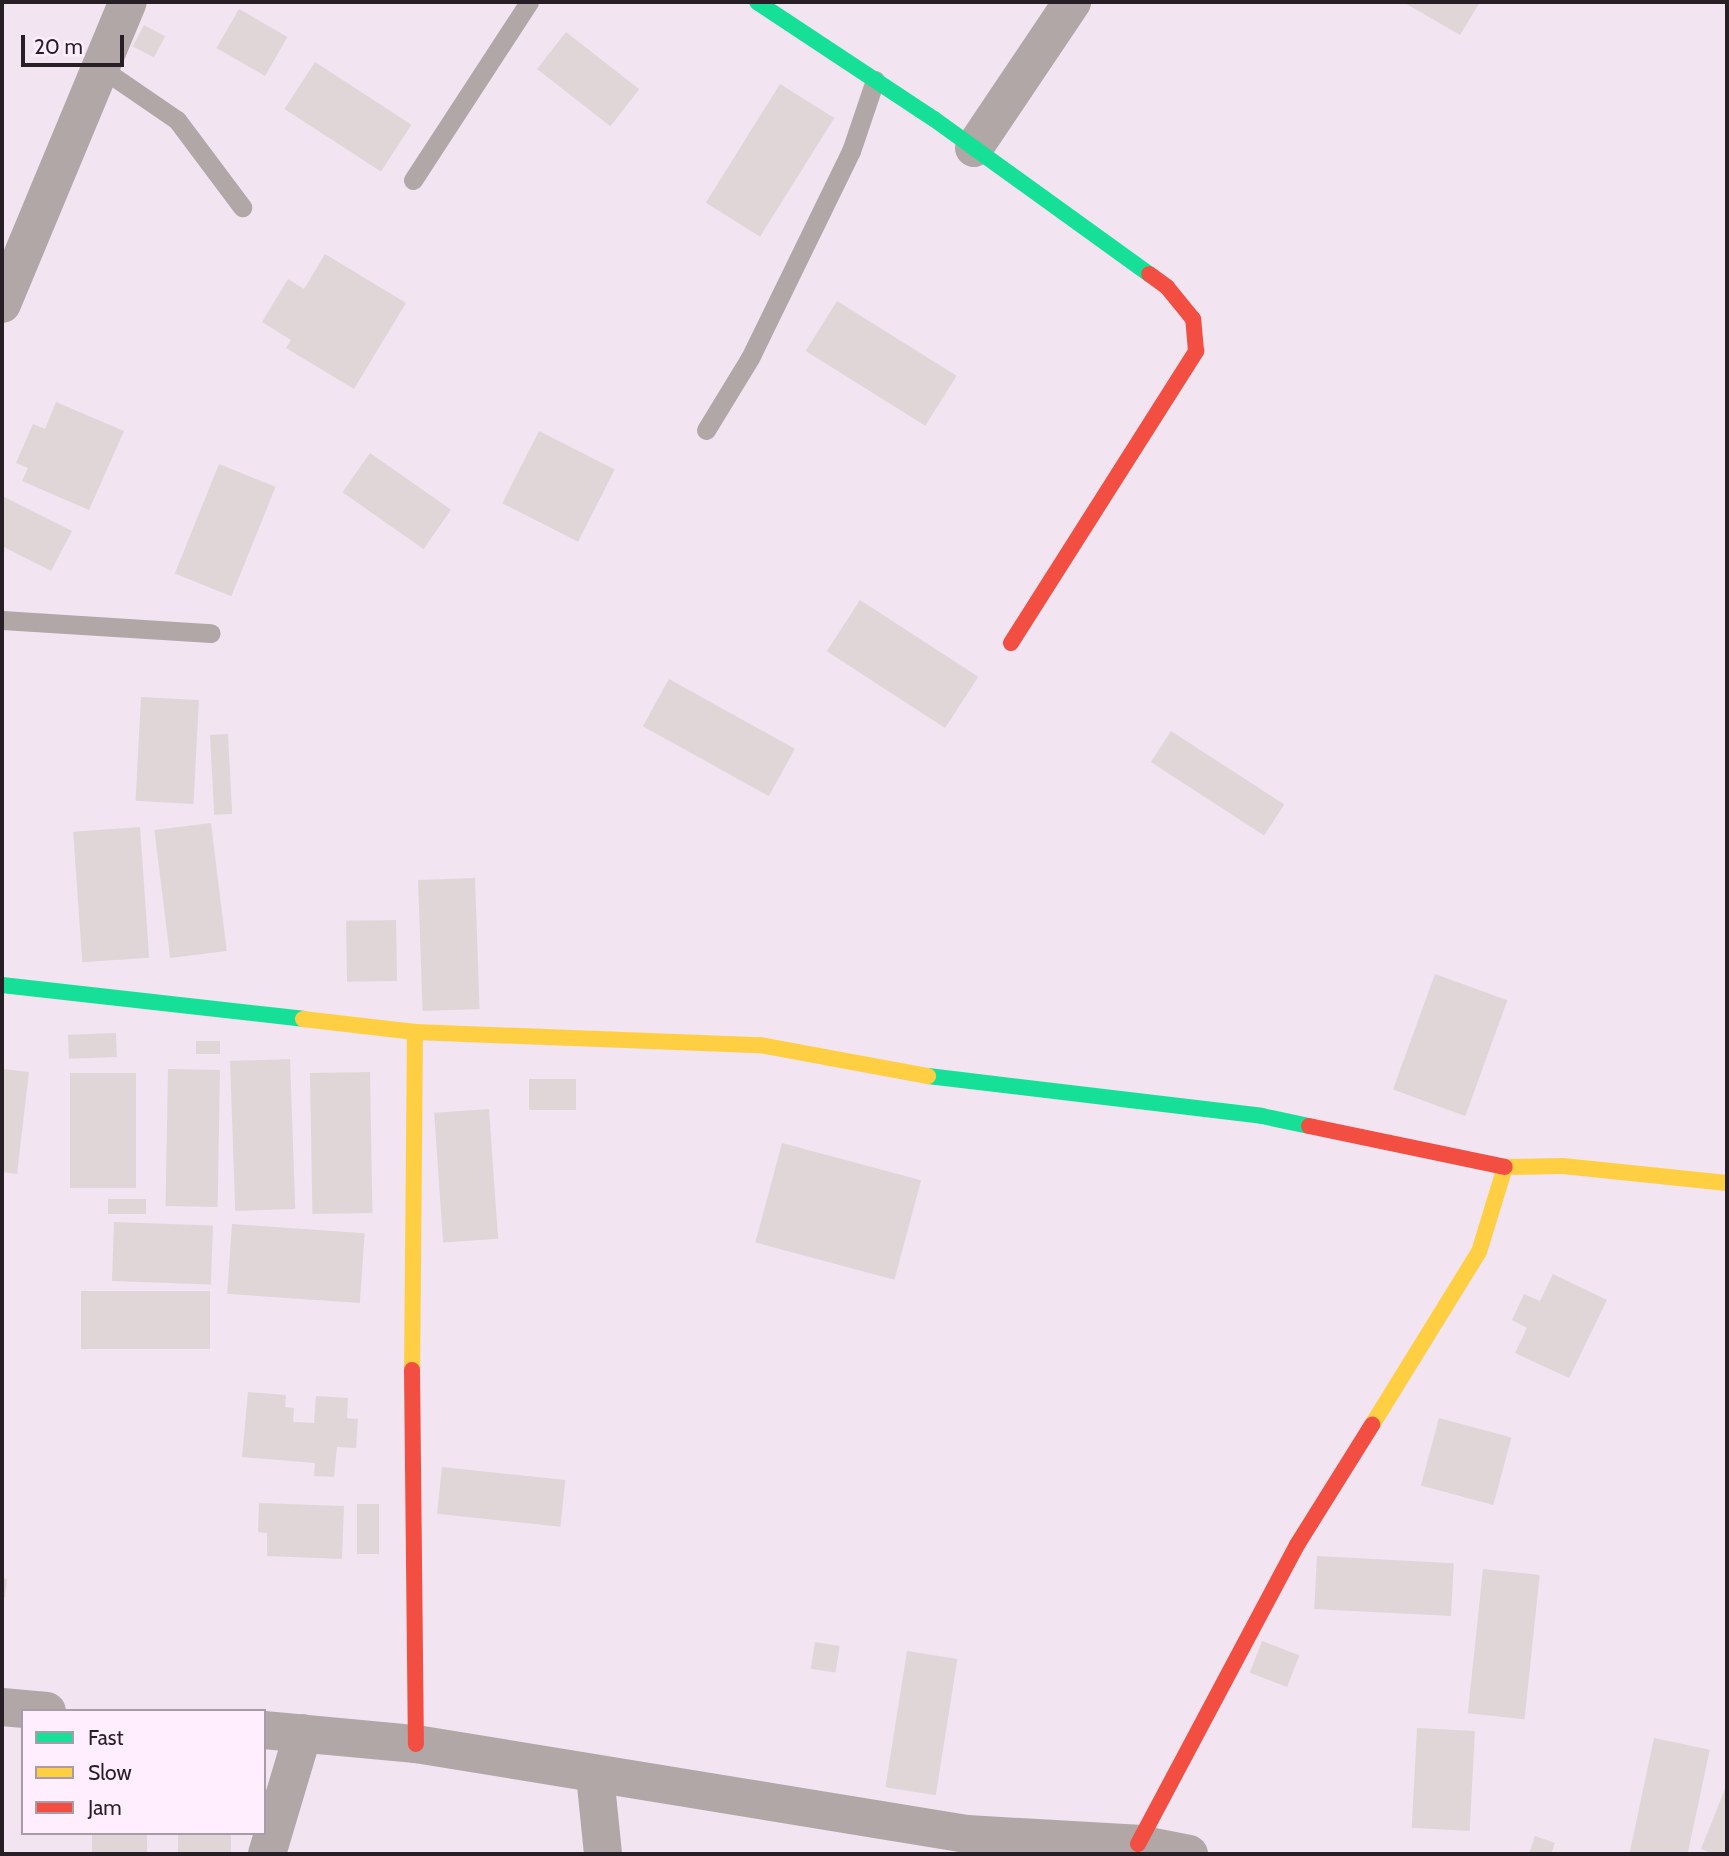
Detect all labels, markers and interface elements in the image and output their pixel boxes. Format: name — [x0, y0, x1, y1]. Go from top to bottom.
scale bar — [24, 21, 128, 65]
text: 20 m — [34, 34, 83, 59]
legend — [21, 1709, 266, 1835]
text: Fast — [88, 1725, 124, 1750]
text: Slow — [88, 1760, 132, 1785]
text: Jam — [88, 1795, 122, 1820]

